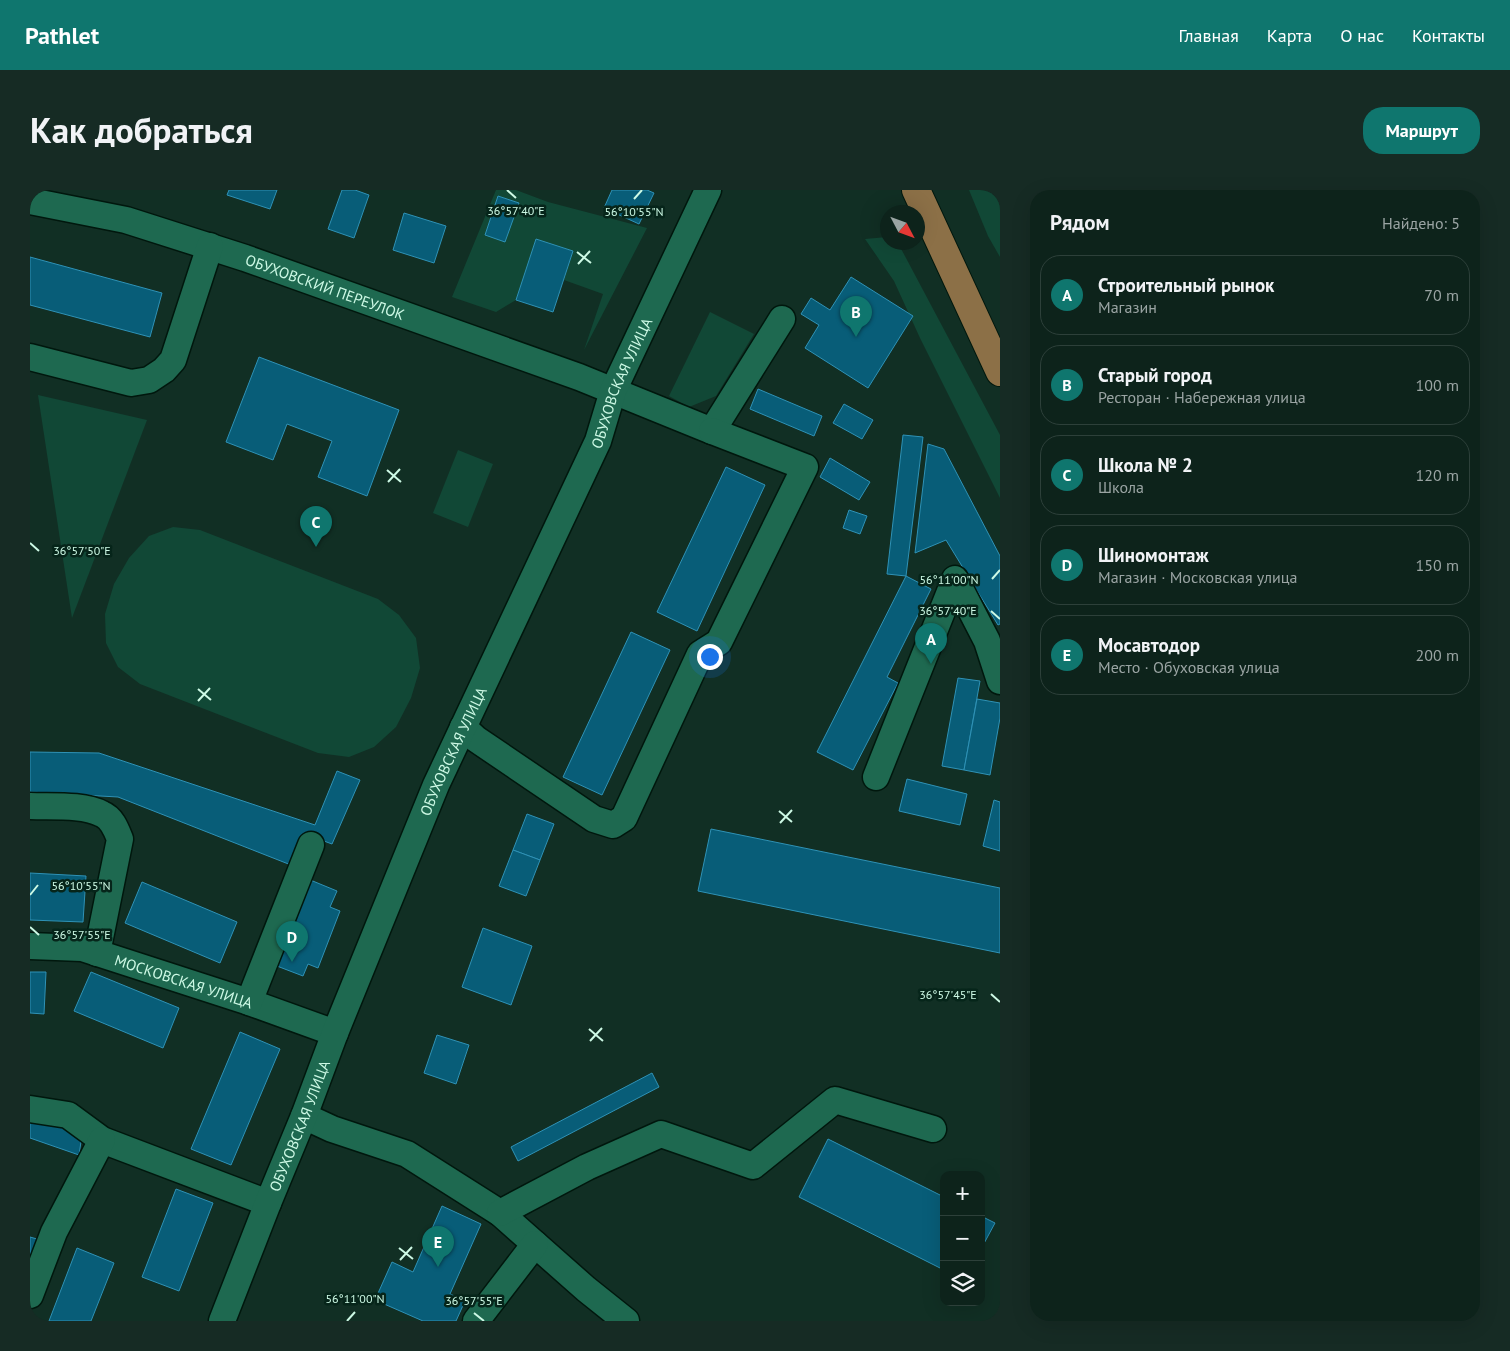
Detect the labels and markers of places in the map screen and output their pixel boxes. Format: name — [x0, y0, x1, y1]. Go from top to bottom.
pin: B — [840, 296, 872, 337]
pin: C — [300, 506, 332, 547]
pin: A — [915, 623, 947, 664]
pin: D — [276, 921, 308, 962]
pin: E — [422, 1226, 454, 1267]

